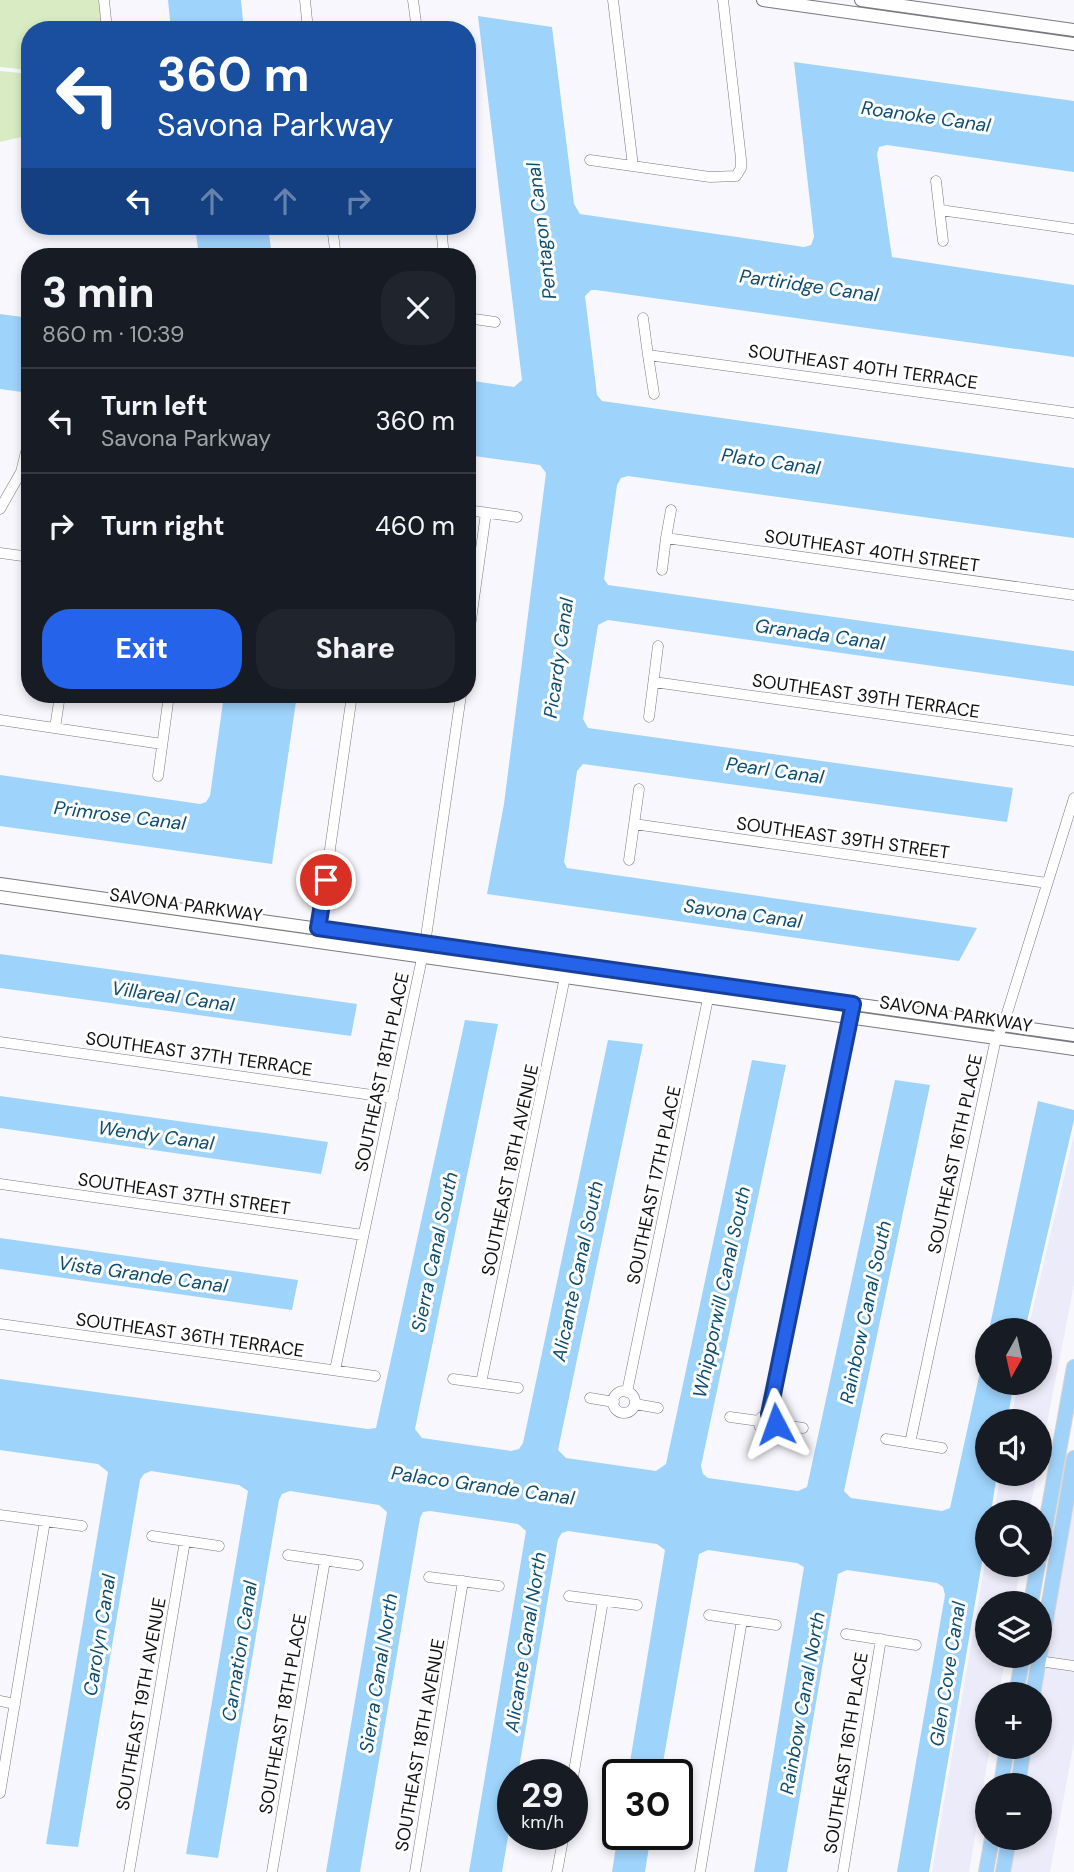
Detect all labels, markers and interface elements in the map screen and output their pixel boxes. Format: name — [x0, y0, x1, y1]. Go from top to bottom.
text: 360 m — [157, 42, 310, 106]
icon: left — [42, 49, 133, 140]
water label: Roanoke Canal — [860, 95, 993, 138]
text: Savona Parkway — [157, 104, 393, 146]
water label: Pentagon Canal — [521, 160, 562, 301]
icon: left — [120, 182, 158, 220]
icon: ahead — [193, 182, 231, 220]
icon: ahead — [266, 182, 304, 220]
icon: right — [339, 182, 377, 220]
water label: Partiridge Canal — [738, 263, 881, 308]
text: 3 min — [42, 265, 155, 320]
button: close — [381, 271, 455, 345]
text: 860 m · 10:39 — [42, 319, 185, 349]
street label: SOUTHEAST 40TH TERRACE — [747, 339, 979, 395]
text: Turn left — [101, 389, 208, 423]
icon: left — [42, 402, 80, 440]
text: 360 m — [375, 404, 455, 438]
text: Savona Parkway — [101, 423, 271, 453]
water label: Plato Canal — [720, 442, 823, 481]
icon: right — [42, 507, 80, 545]
text: Turn right — [101, 509, 225, 543]
text: 460 m — [375, 509, 455, 543]
street label: SOUTHEAST 40TH STREET — [763, 524, 981, 578]
water label: Picardy Canal — [538, 595, 579, 720]
button: Exit — [42, 609, 242, 689]
button: Share — [256, 609, 455, 689]
water label: Granada Canal — [753, 613, 887, 656]
street label: SOUTHEAST 39TH TERRACE — [751, 668, 981, 724]
water label: Pearl Canal — [724, 751, 826, 790]
water label: Primrose Canal — [53, 795, 188, 836]
street label: SOUTHEAST 39TH STREET — [735, 811, 951, 865]
pin — [296, 850, 356, 910]
icon: arrive — [307, 861, 345, 899]
street label: SAVONA PARKWAY — [108, 882, 265, 928]
water label: Savona Canal — [682, 893, 804, 934]
street label: SOUTHEAST 18TH PLACE — [349, 970, 415, 1174]
water label: Villareal Canal — [110, 976, 237, 1018]
street label: SAVONA PARKWAY — [878, 990, 1035, 1038]
street label: SOUTHEAST 37TH TERRACE — [84, 1026, 314, 1082]
street label: SOUTHEAST 16TH PLACE — [922, 1052, 988, 1256]
street label: SOUTHEAST 18TH AVENUE — [476, 1062, 544, 1278]
street label: SOUTHEAST 17TH PLACE — [621, 1084, 687, 1286]
water label: Wendy Canal — [96, 1115, 216, 1156]
street label: SOUTHEAST 37TH STREET — [76, 1167, 292, 1221]
water label: Sierra Canal South — [405, 1170, 464, 1335]
water label: Alicante Canal South — [546, 1179, 609, 1365]
water label: Whipporwill Canal South — [687, 1184, 756, 1400]
water label: Rainbow Canal South — [834, 1218, 897, 1406]
water label: Vista Grande Canal — [57, 1250, 230, 1299]
street label: SOUTHEAST 36TH TERRACE — [74, 1307, 306, 1363]
north arrow — [975, 1318, 1052, 1395]
map controls — [975, 1318, 1052, 1850]
position arrow — [739, 1387, 813, 1461]
button: sound — [975, 1409, 1052, 1486]
water label: Palaco Grande Canal — [390, 1460, 577, 1511]
button: search — [975, 1500, 1052, 1577]
water label: Alicante Canal North — [499, 1550, 552, 1735]
water label: Carolyn Canal — [78, 1572, 122, 1698]
water label: Carnation Canal — [216, 1578, 263, 1723]
water label: Sierra Canal North — [354, 1591, 403, 1755]
button: layers — [975, 1591, 1052, 1668]
street label: SOUTHEAST 19TH AVENUE — [110, 1596, 172, 1812]
water label: Glen Cove Canal — [924, 1599, 971, 1748]
water label: Rainbow Canal North — [774, 1610, 831, 1796]
street label: SOUTHEAST 18TH PLACE — [254, 1612, 312, 1816]
street label: SOUTHEAST 18TH AVENUE — [389, 1637, 451, 1853]
street label: SOUTHEAST 16TH PLACE — [818, 1651, 874, 1855]
button: + — [975, 1682, 1052, 1759]
speed limit sign: 30 — [602, 1759, 693, 1850]
text: 29 — [521, 1772, 564, 1818]
button: − — [975, 1773, 1052, 1850]
text: km/h — [521, 1810, 564, 1834]

